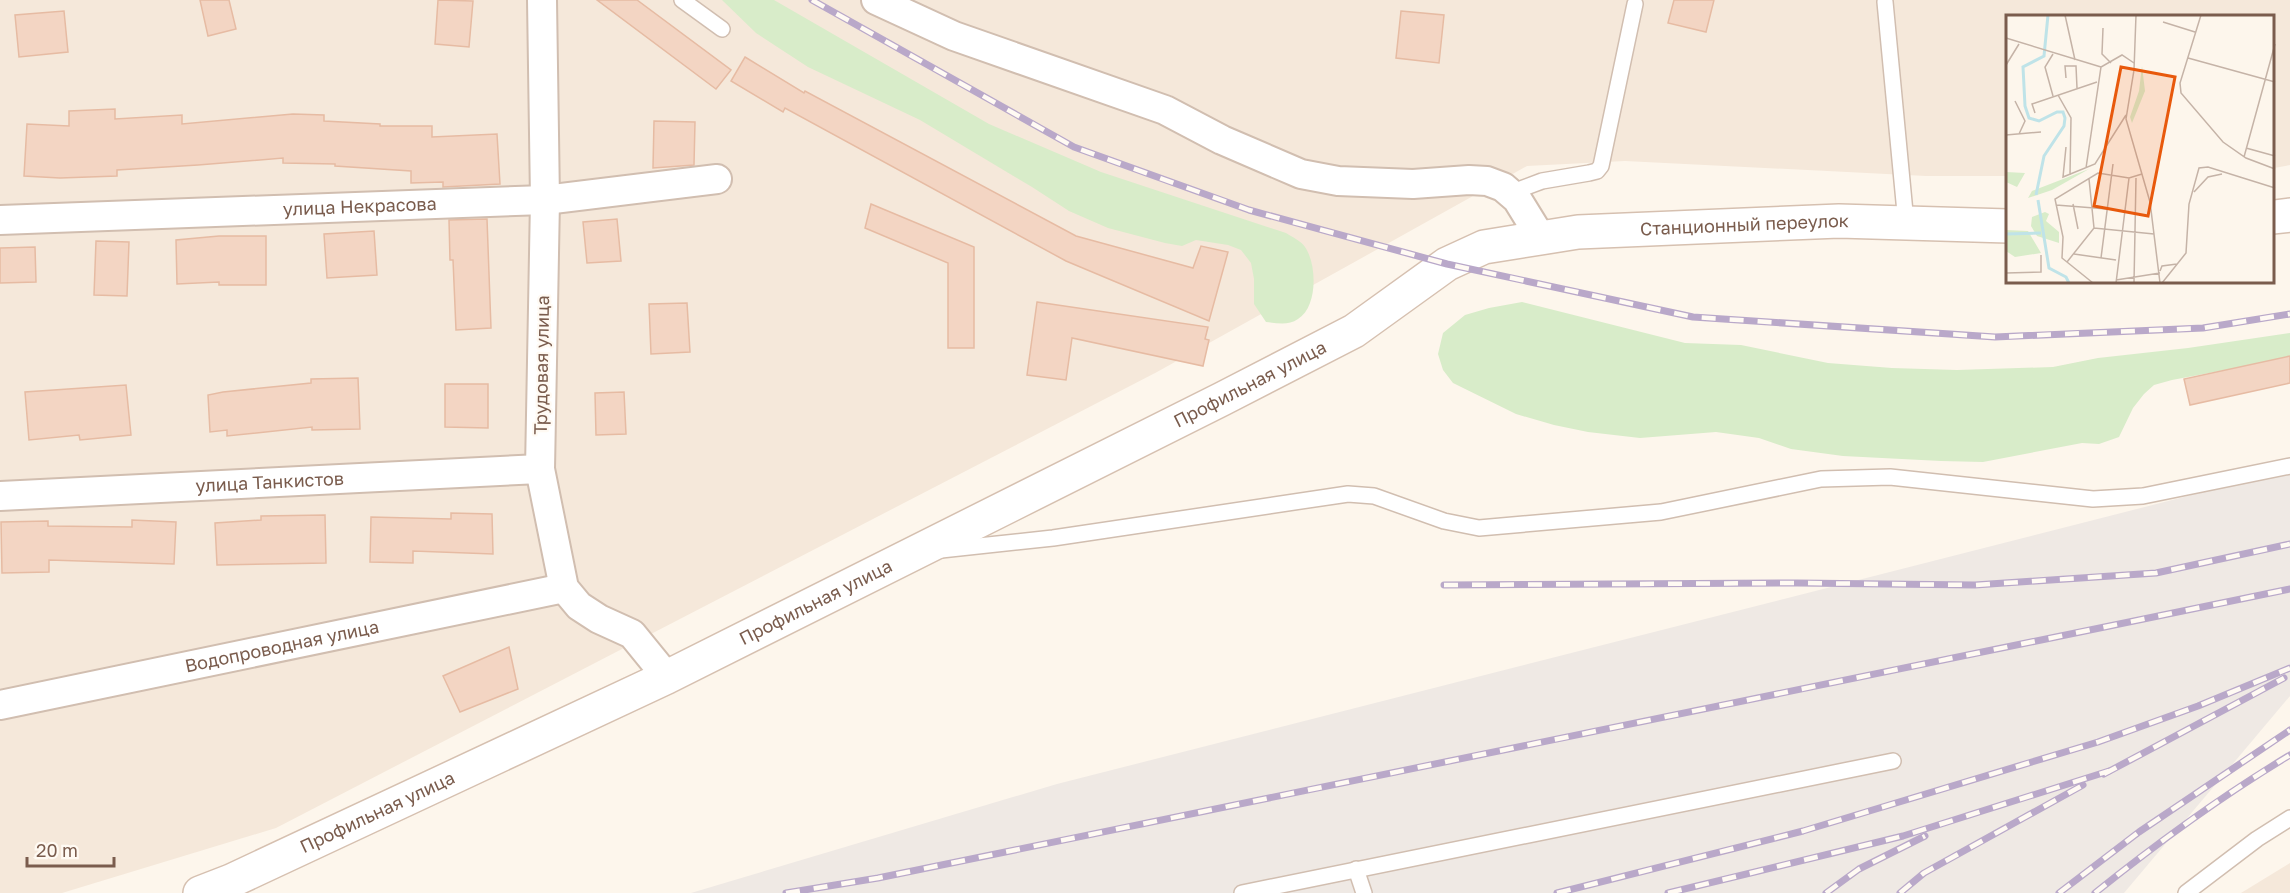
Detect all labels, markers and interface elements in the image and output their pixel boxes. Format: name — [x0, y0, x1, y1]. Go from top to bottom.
inset map — [2006, 15, 2275, 284]
street label: улица Некрасова — [282, 192, 437, 220]
street label: Станционный переулок — [1639, 209, 1849, 239]
street label: Трудовая улица — [529, 295, 553, 435]
street label: Профильная улица — [1170, 335, 1330, 431]
street label: улица Танкистов — [195, 467, 344, 496]
street label: Профильная улица — [735, 554, 896, 649]
street label: Водопроводная улица — [183, 615, 381, 676]
street label: Профильная улица — [296, 766, 458, 857]
scale bar — [27, 830, 114, 868]
text: 20 m — [36, 839, 78, 861]

